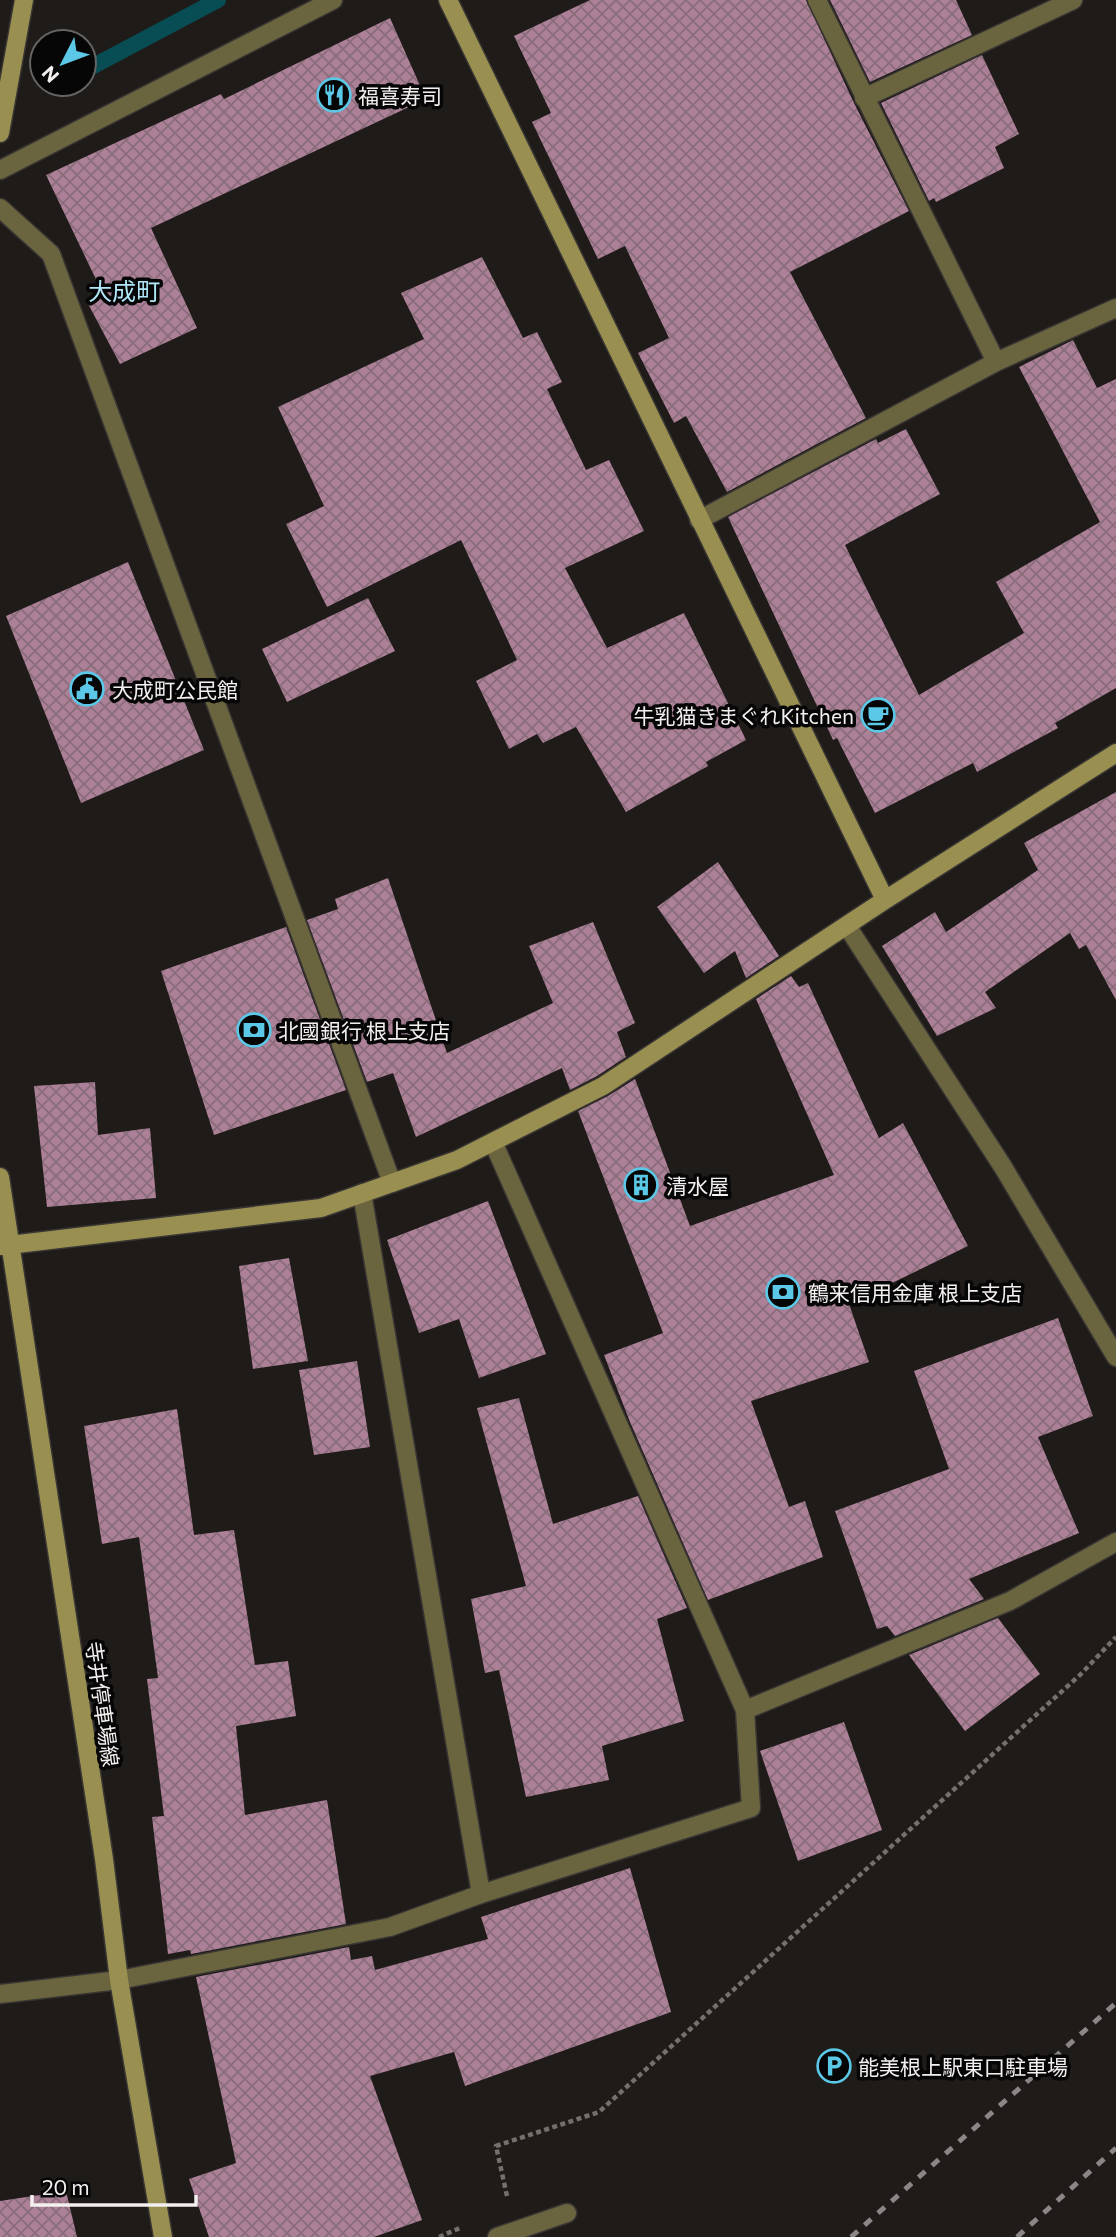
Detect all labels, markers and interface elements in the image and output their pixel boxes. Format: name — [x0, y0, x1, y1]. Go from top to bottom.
north arrow — [28, 28, 98, 98]
text: N — [37, 62, 63, 88]
restaurant icon: 福喜寿司 — [315, 76, 353, 114]
place label: 福喜寿司 — [358, 83, 442, 108]
district label: 大成町 — [88, 276, 160, 305]
public building icon: 大成町公民館 — [68, 670, 106, 708]
place label: 大成町公民館 — [112, 677, 238, 702]
cafe icon: 牛乳猫きまぐれKitchen — [859, 696, 897, 734]
place label: 牛乳猫きまぐれKitchen — [634, 703, 854, 728]
bank icon: 北國銀行 根上支店 — [235, 1011, 273, 1049]
place label: 北國銀行 根上支店 — [278, 1018, 450, 1043]
building icon: 清水屋 — [622, 1166, 660, 1204]
place label: 清水屋 — [666, 1173, 729, 1198]
bank icon: 鶴来信用金庫 根上支店 — [764, 1273, 802, 1311]
place label: 鶴来信用金庫 根上支店 — [808, 1280, 1022, 1305]
street label: 寺井停車場線 — [82, 1640, 124, 1768]
parking icon: 能美根上駅東口駐車場 — [815, 2047, 853, 2085]
place label: 能美根上駅東口駐車場 — [858, 2054, 1068, 2079]
scale bar — [32, 2164, 196, 2208]
text: 20 m — [42, 2174, 90, 2199]

